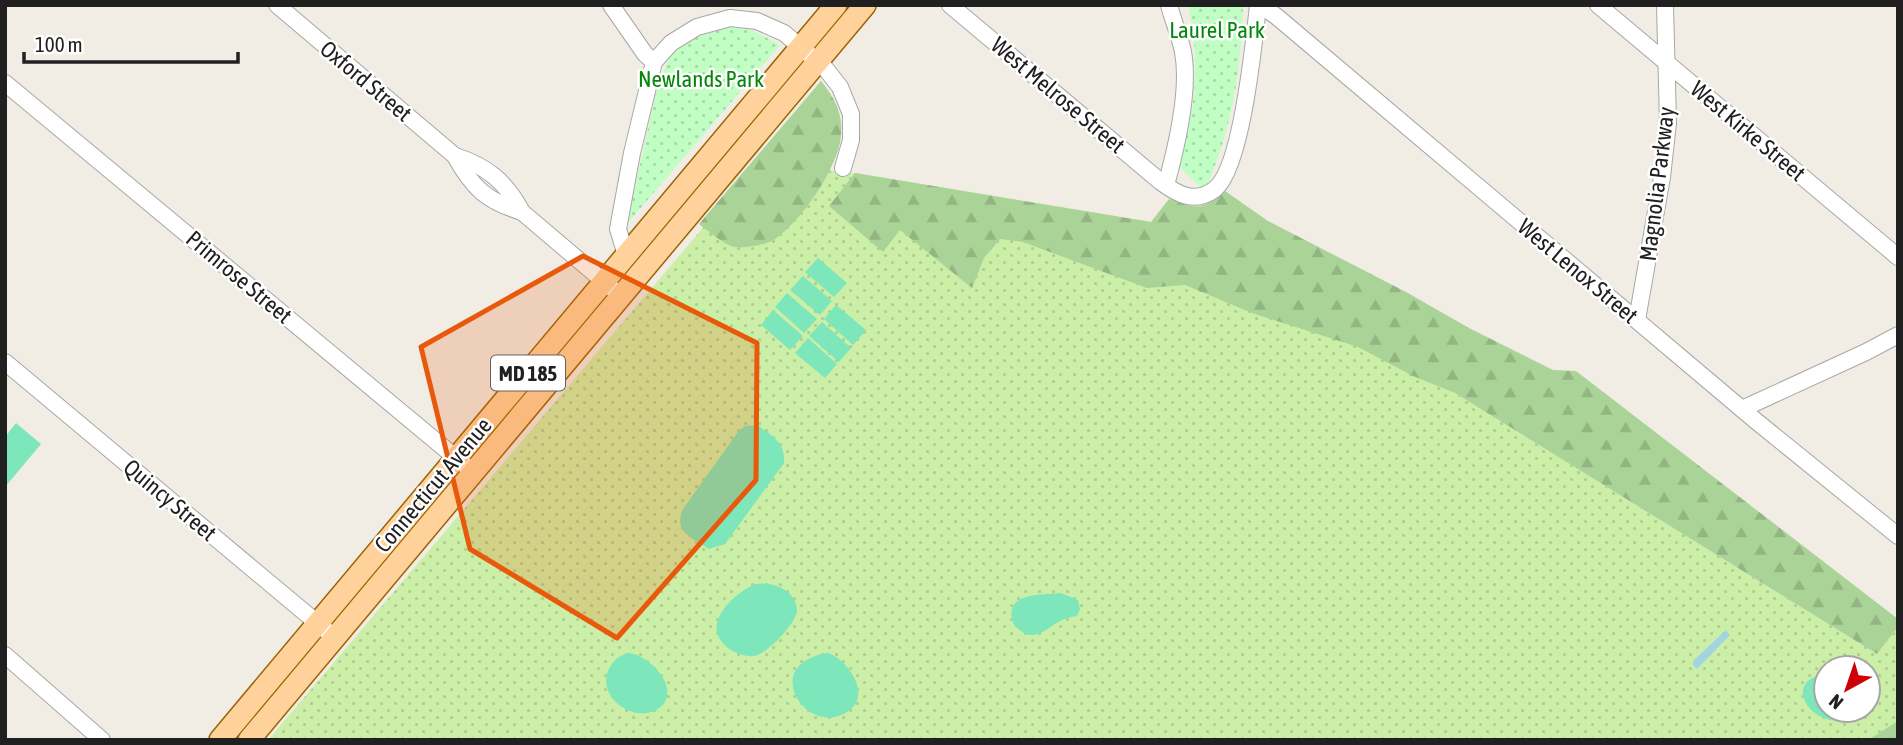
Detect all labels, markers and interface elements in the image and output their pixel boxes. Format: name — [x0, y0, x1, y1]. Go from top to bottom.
park label: Laurel Park — [1169, 17, 1265, 43]
scale bar — [24, 21, 238, 65]
text: 100 m — [35, 32, 83, 56]
street label: West Melrose Street — [986, 32, 1130, 158]
street label: Oxford Street — [315, 35, 417, 127]
park label: Newlands Park — [638, 66, 764, 92]
street label: West Kirke Street — [1685, 76, 1811, 186]
street label: Magnolia Parkway — [1635, 105, 1679, 263]
street label: West Lenox Street — [1513, 213, 1643, 329]
street label: Primrose Street — [181, 225, 297, 329]
road number: MD 185 — [491, 356, 565, 390]
street label: Connecticut Avenue — [369, 413, 497, 557]
street label: Quincy Street — [119, 454, 221, 546]
north arrow — [1812, 654, 1882, 724]
text: N — [1825, 690, 1847, 714]

